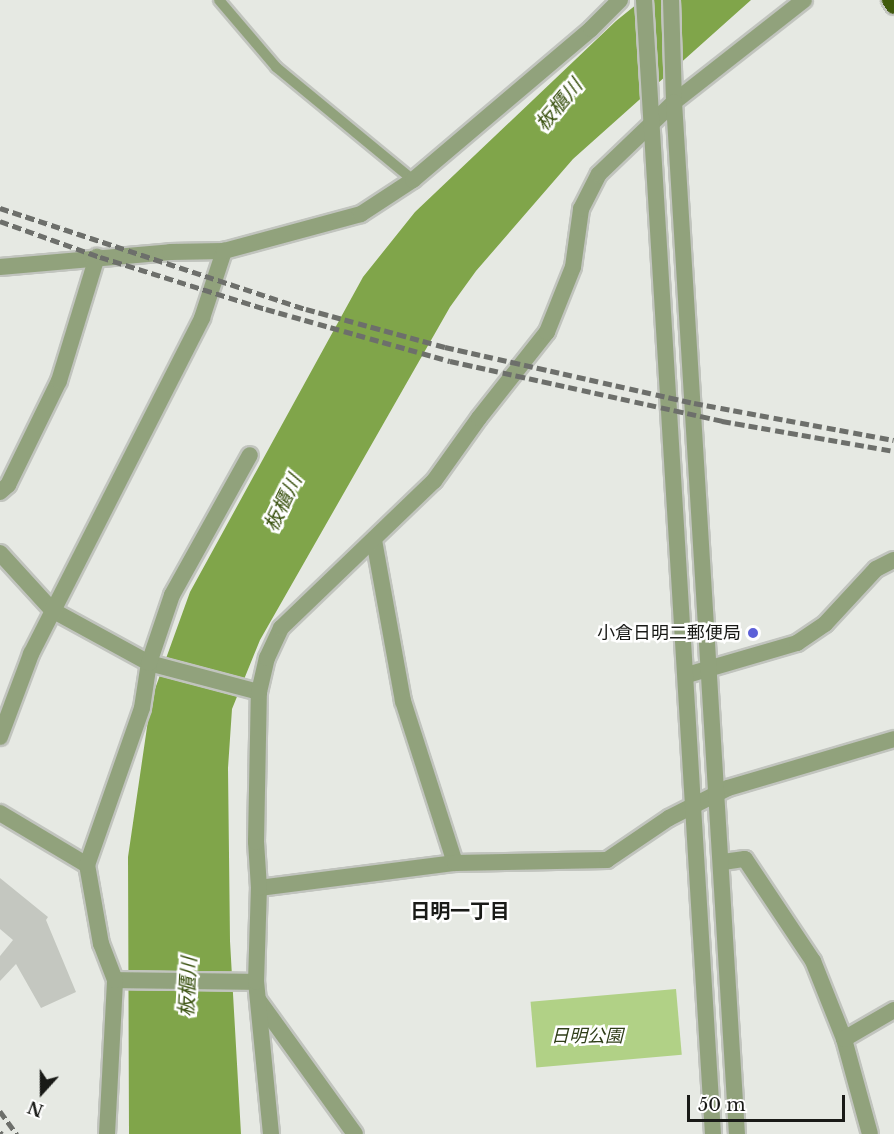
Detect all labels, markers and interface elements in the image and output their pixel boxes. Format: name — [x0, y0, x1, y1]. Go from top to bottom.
water label: 板櫃川 — [531, 74, 587, 136]
water label: 板櫃川 — [259, 471, 307, 535]
place label: 小倉日明二郵便局 — [597, 622, 741, 644]
marker: 小倉日明二郵便局 — [746, 626, 760, 640]
district label: 日明一丁目 — [410, 899, 510, 923]
water label: 板櫃川 — [174, 956, 202, 1018]
park label: 日明公園 — [551, 1025, 623, 1047]
north arrow — [12, 1062, 72, 1122]
scale bar — [690, 1083, 848, 1121]
text: 50 m — [698, 1094, 746, 1116]
text: N — [25, 1097, 46, 1121]

